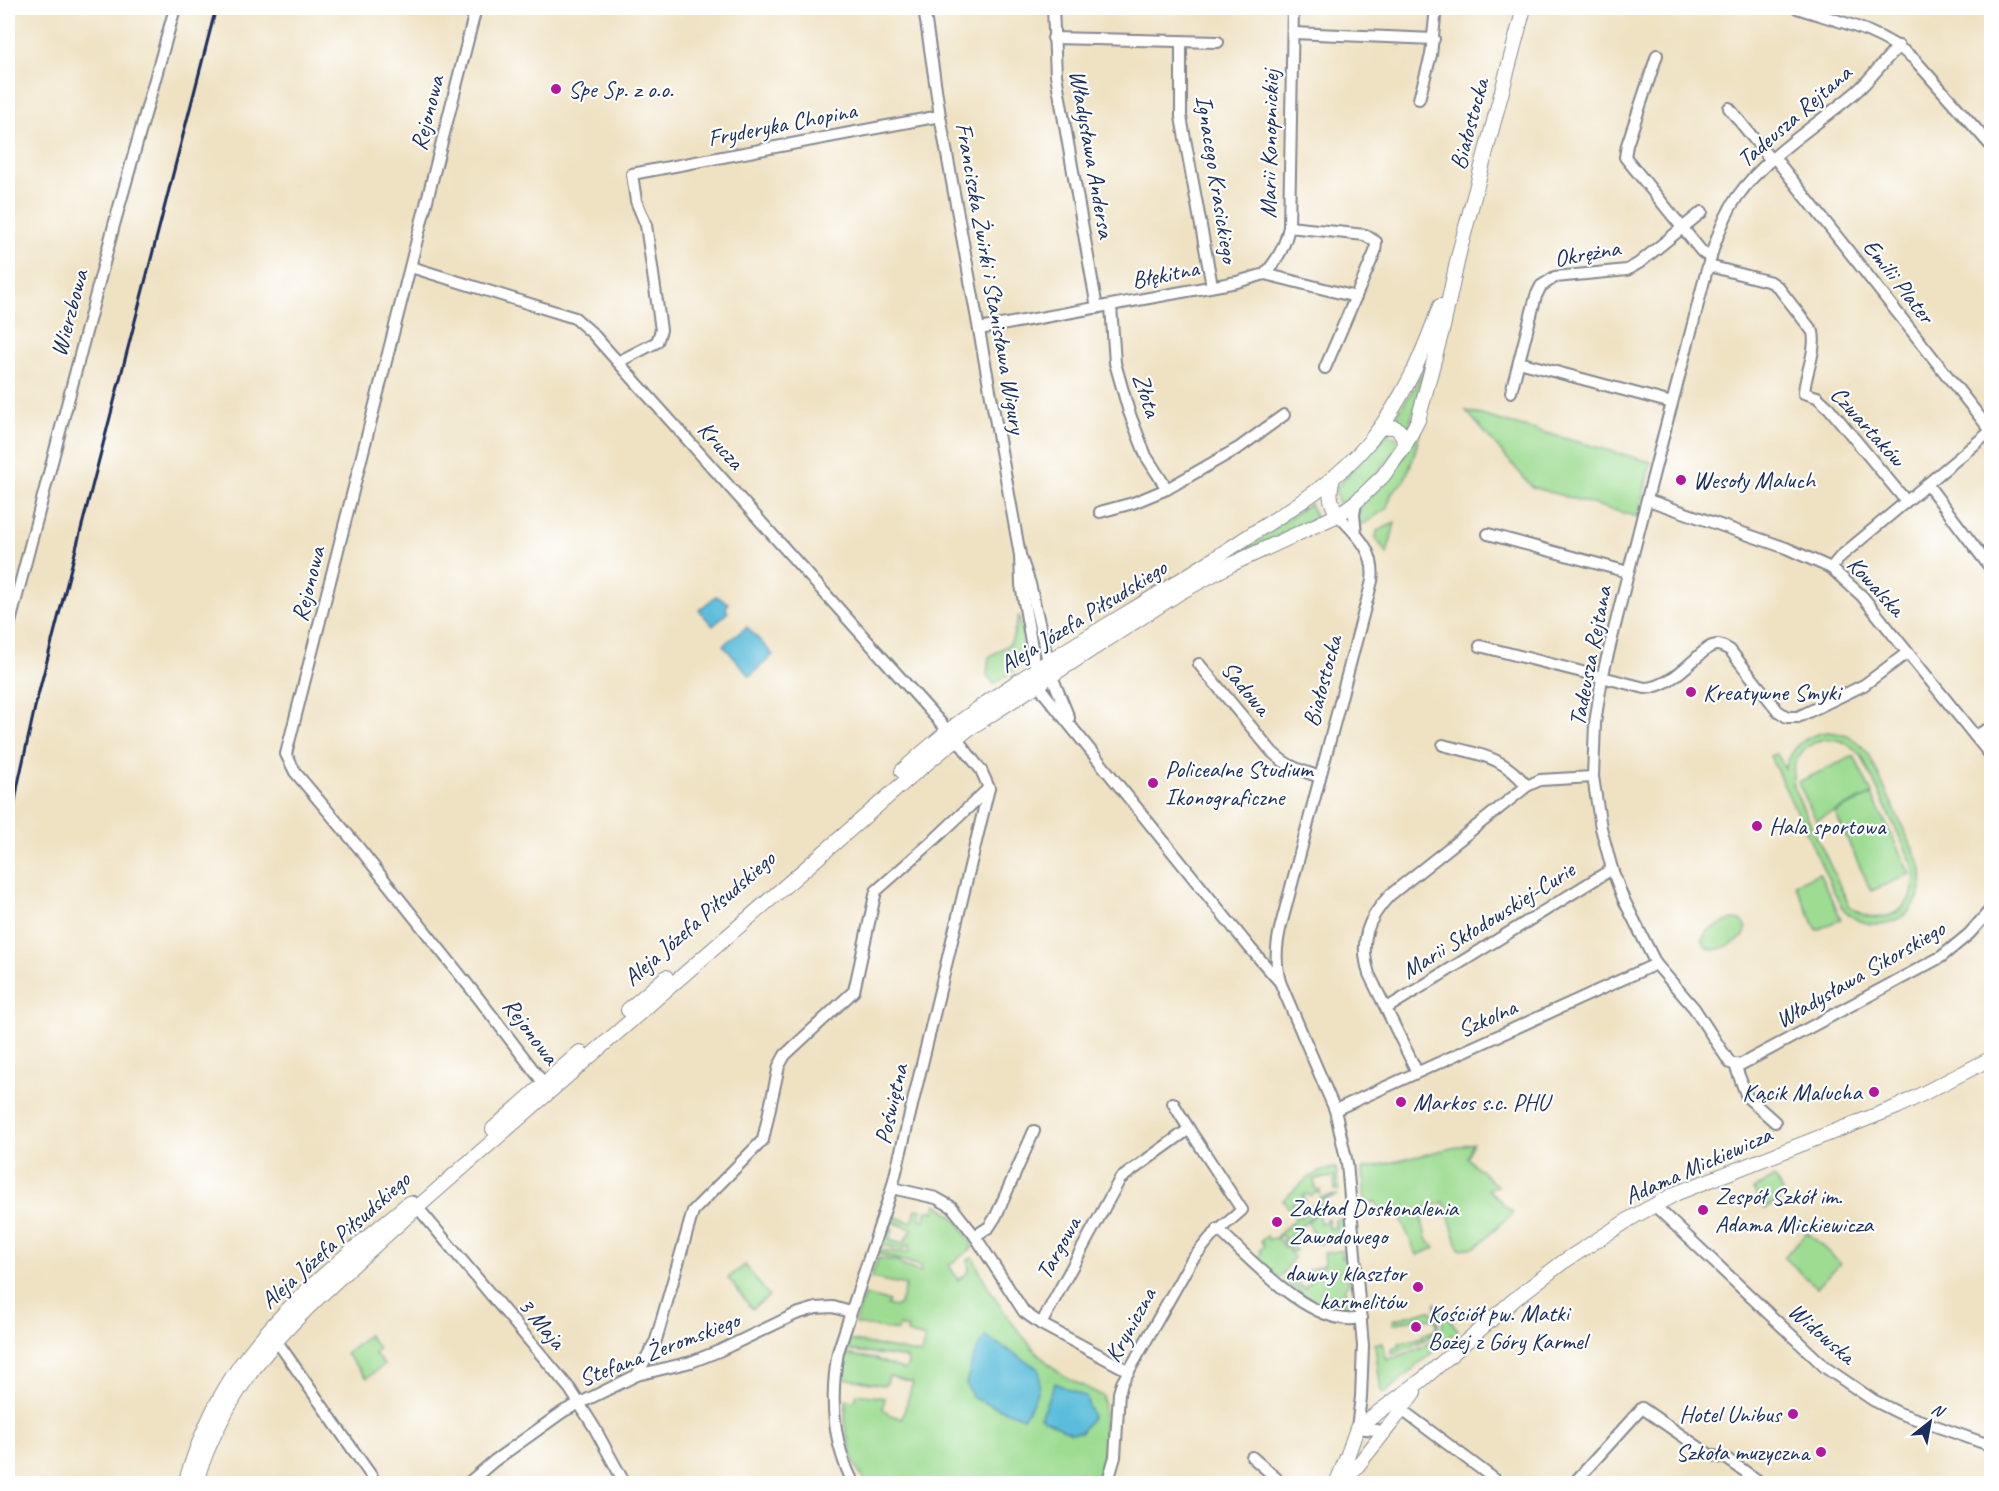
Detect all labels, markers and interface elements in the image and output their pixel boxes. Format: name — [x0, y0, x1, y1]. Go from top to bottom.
street label: Tadeusza Rejtana — [1731, 57, 1859, 174]
street label: Marii Konopnickiej — [1253, 66, 1285, 219]
street label: Władysława Andersa — [1062, 68, 1122, 242]
street label: Rejonowa — [403, 71, 451, 153]
street label: Białostocka — [1442, 73, 1496, 173]
place label: Spe Sp. z o.o. — [568, 74, 674, 104]
marker: Spe Sp. z o.o. — [549, 82, 563, 96]
street label: Ignacego Krasickiego — [1189, 93, 1245, 267]
street label: Fryderyka Chopina — [705, 95, 860, 153]
street label: Franciszka Żwirki i Stanisława Wigury — [949, 120, 1033, 438]
street label: Okrężna — [1552, 232, 1624, 274]
street label: Emilii Plater — [1857, 233, 1943, 331]
street label: Błękitna — [1129, 253, 1202, 295]
street label: Wierzbowa — [43, 265, 95, 360]
street label: Złota — [1126, 369, 1168, 422]
street label: Czwartaków — [1824, 380, 1913, 474]
street label: Krucza — [691, 414, 751, 477]
place label: Wesoły Maluch — [1693, 465, 1817, 495]
marker: Wesoły Maluch — [1674, 473, 1688, 487]
street label: Rejonowa — [284, 542, 332, 624]
street label: Kowalska — [1841, 549, 1913, 624]
street label: Aleja Józefa Piłsudskiego — [994, 552, 1173, 679]
street label: Tadeusza Rejtana — [1562, 582, 1619, 729]
street label: Białostocka — [1295, 630, 1349, 730]
street label: Sadowa — [1215, 655, 1279, 723]
place label: Kreatywne Smyki — [1703, 677, 1843, 707]
marker: Kreatywne Smyki — [1684, 685, 1698, 699]
place label: Policealne Studium Ikonograficzne — [1165, 754, 1315, 812]
marker: Policealne Studium Ikonograficzne — [1146, 776, 1160, 790]
place label: Hala sportowa — [1769, 811, 1887, 841]
marker: Hala sportowa — [1750, 819, 1764, 833]
street label: Aleja Józefa Piłsudskiego — [617, 843, 782, 992]
street label: Marii Skłodowskiej-Curie — [1396, 853, 1582, 985]
street label: Władysława Sikorskiego — [1770, 913, 1951, 1035]
street label: Szkolna — [1453, 991, 1522, 1044]
street label: Rejonowa — [496, 992, 567, 1072]
street label: Poświętna — [867, 1060, 915, 1147]
place label: Kącik Malucha — [1742, 1077, 1864, 1107]
marker: Kącik Malucha — [1867, 1085, 1881, 1099]
place label: Markos s.c. PHU — [1413, 1087, 1553, 1117]
marker: Markos s.c. PHU — [1394, 1095, 1408, 1109]
street label: Adama Mickiewicza — [1620, 1119, 1778, 1211]
street label: Aleja Józefa Piłsudskiego — [254, 1164, 417, 1315]
place label: Zespół Szkół im. Adama Mickiewicza — [1715, 1181, 1875, 1239]
place label: Zakład Doskonalenia Zawodowego — [1289, 1193, 1460, 1251]
marker: Zespół Szkół im. Adama Mickiewicza — [1696, 1203, 1710, 1217]
street label: Targowa — [1029, 1209, 1088, 1285]
marker: Zakład Doskonalenia Zawodowego — [1270, 1215, 1284, 1229]
place label: dawny klasztor karmelitów — [1285, 1258, 1408, 1316]
marker: dawny klasztor karmelitów — [1411, 1280, 1425, 1294]
street label: Kryniczna — [1097, 1281, 1163, 1368]
street label: 3 Maja — [512, 1291, 573, 1356]
street label: Widowska — [1782, 1296, 1863, 1372]
place label: Kościół pw. Matki Bożej z Góry Karmel — [1428, 1298, 1591, 1356]
street label: Stefana Żeromskiego — [575, 1304, 746, 1393]
marker: Kościół pw. Matki Bożej z Góry Karmel — [1409, 1320, 1423, 1334]
north arrow — [1900, 1392, 1960, 1452]
place label: Hotel Unibus — [1679, 1399, 1783, 1429]
text: N — [1928, 1399, 1949, 1423]
marker: Hotel Unibus — [1786, 1407, 1800, 1421]
place label: Szkoła muzyczna — [1676, 1437, 1811, 1467]
marker: Szkoła muzyczna — [1814, 1445, 1828, 1459]

